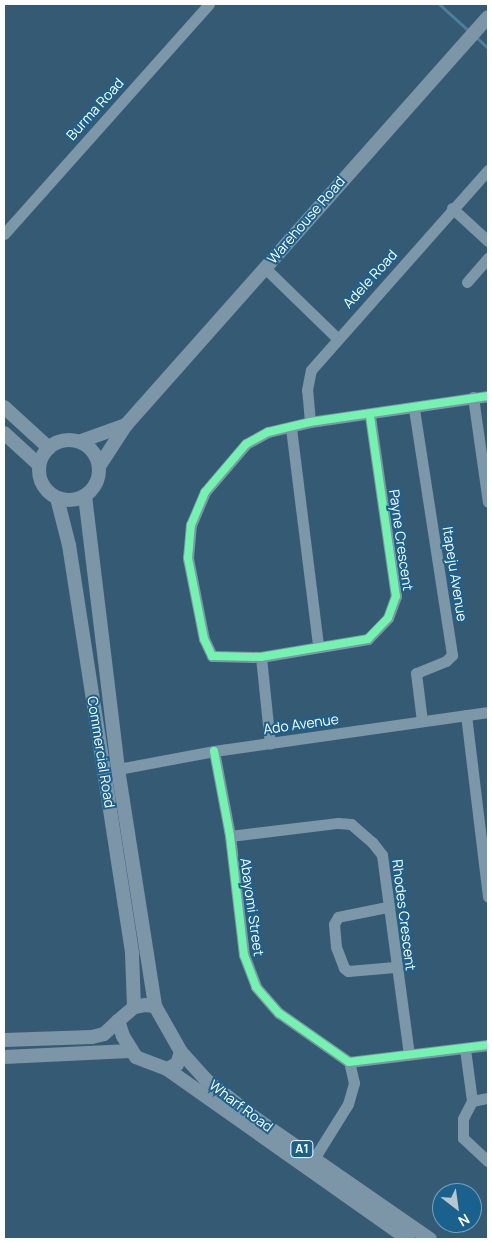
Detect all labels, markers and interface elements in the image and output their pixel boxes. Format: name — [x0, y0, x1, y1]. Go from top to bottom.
street label: Burma Road — [63, 75, 127, 143]
street label: Warehouse Road — [264, 173, 348, 267]
street label: Adele Road — [339, 246, 401, 312]
street label: Payne Crescent — [386, 488, 416, 592]
street label: Itapeju Avenue — [439, 525, 471, 623]
street label: Commercial Road — [84, 695, 118, 809]
street label: Ado Avenue — [262, 710, 340, 738]
street label: Abayomi Street — [237, 857, 267, 957]
street label: Rhodes Crescent — [389, 858, 419, 972]
street label: Wharf Road — [206, 1077, 276, 1135]
road number: A1 — [290, 1140, 314, 1158]
north arrow — [432, 1183, 482, 1233]
text: N — [455, 1210, 473, 1231]

